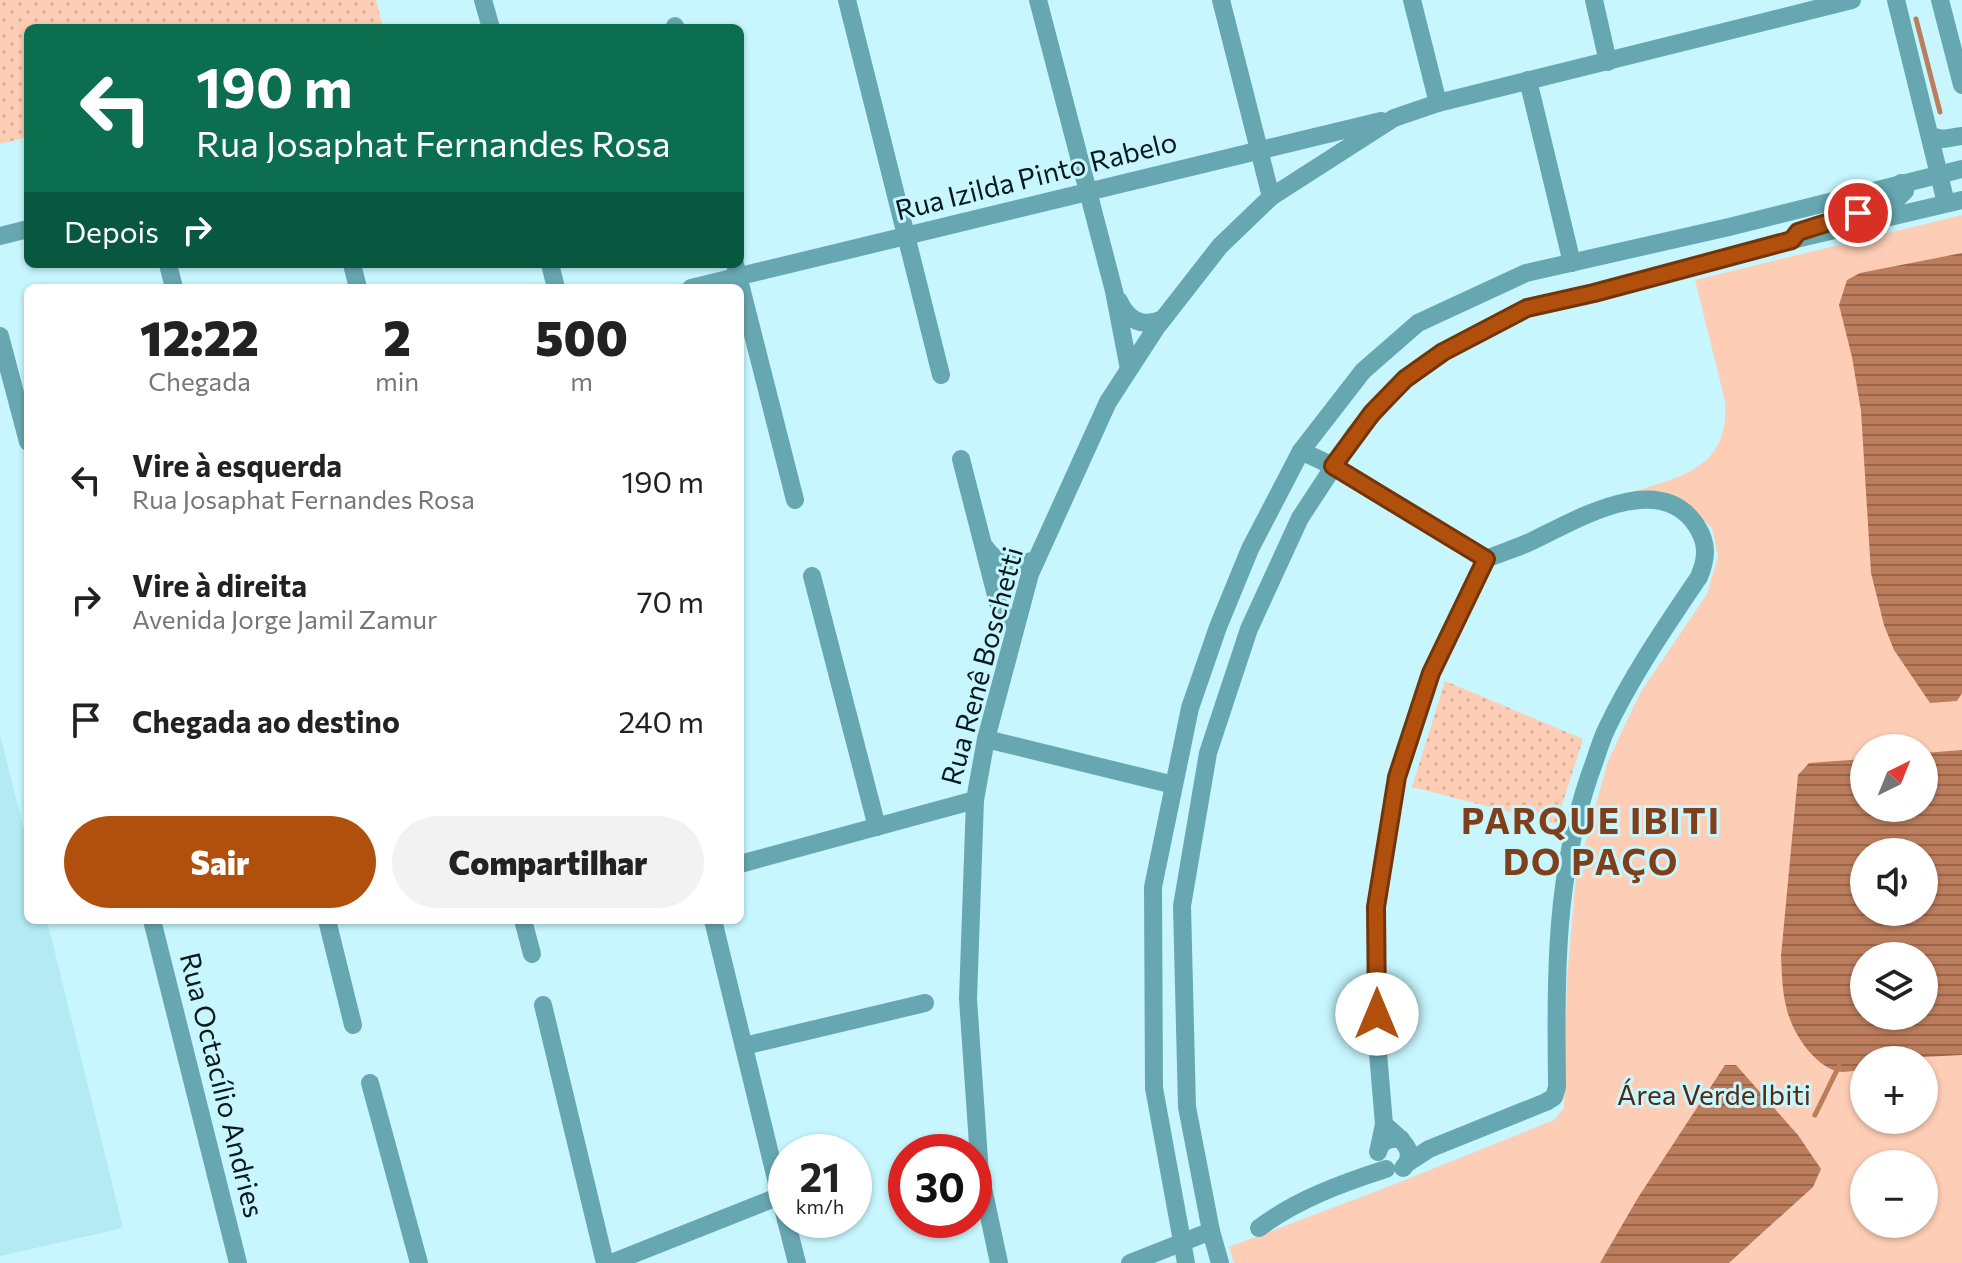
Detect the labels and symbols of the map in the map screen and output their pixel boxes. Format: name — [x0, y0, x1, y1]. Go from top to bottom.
street label: Rua Izilda Pinto Rabelo — [891, 124, 1180, 227]
pin — [1824, 179, 1892, 247]
street label: Rua Renê Boschetti — [933, 543, 1029, 788]
north arrow — [1850, 734, 1938, 822]
district label: PARQUE IBITI DO PAÇO — [1461, 797, 1721, 884]
street label: Rua Octacílio Andries — [174, 949, 272, 1221]
position arrow — [1335, 972, 1419, 1056]
park label: Área Verde Ibiti — [1617, 1077, 1811, 1111]
speed limit sign: 30 — [888, 1134, 992, 1238]

